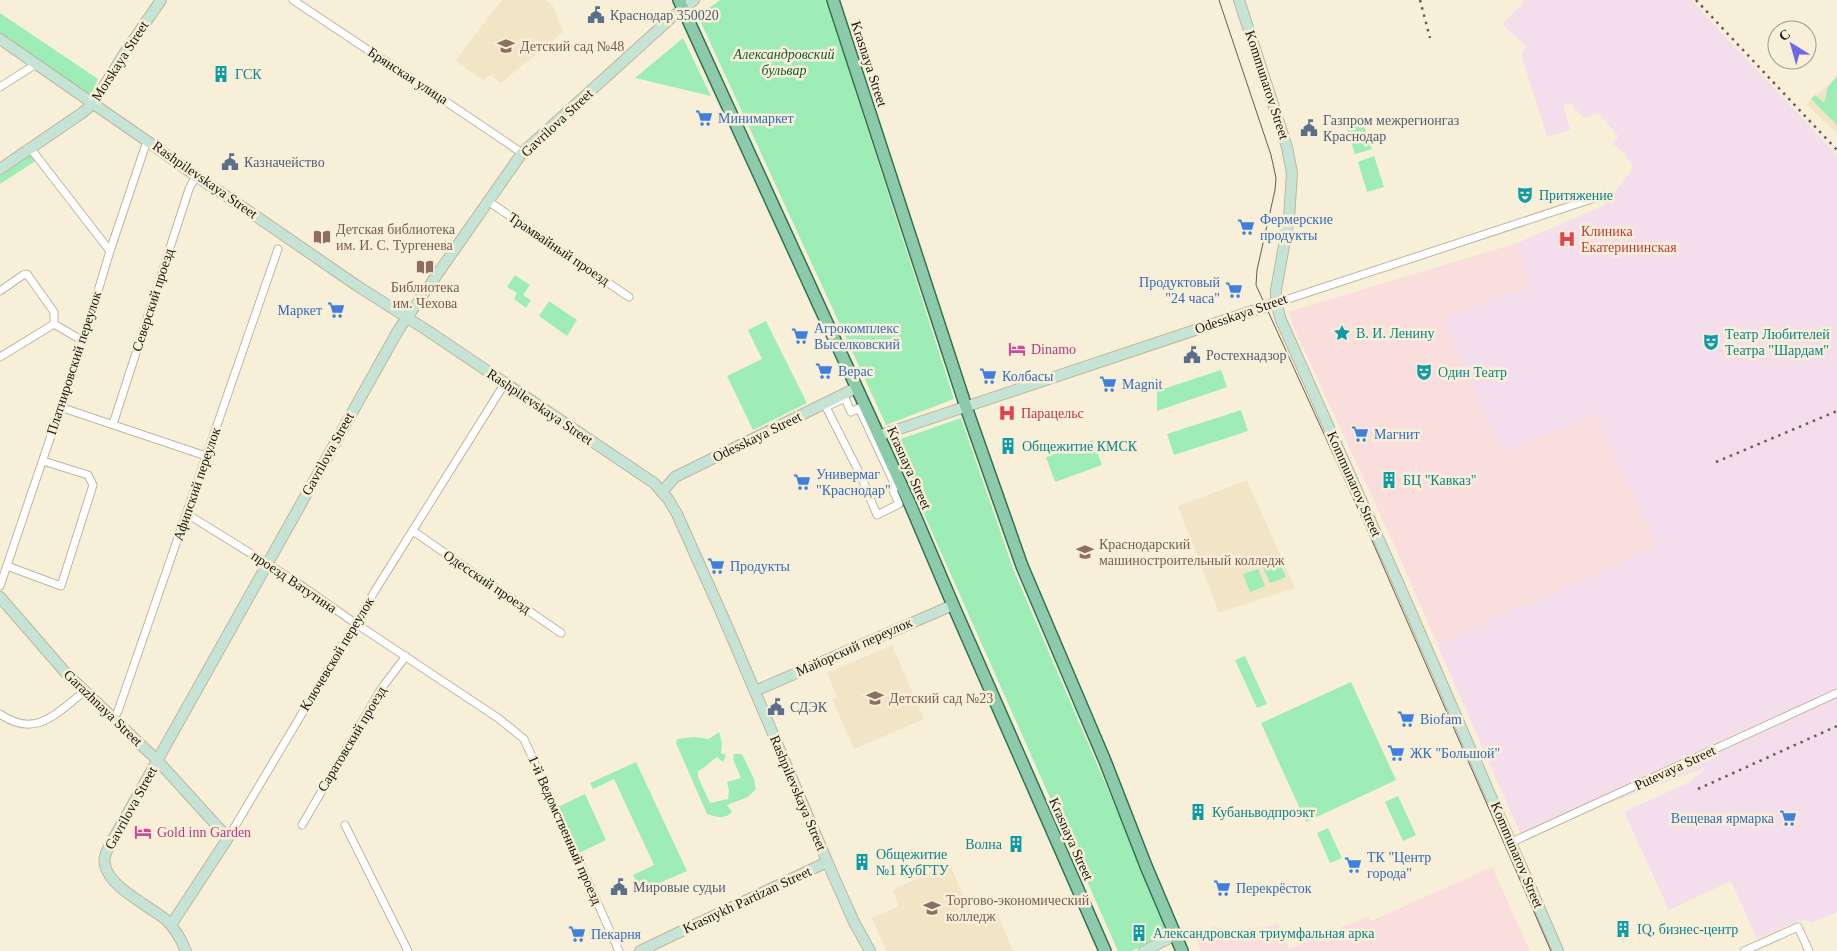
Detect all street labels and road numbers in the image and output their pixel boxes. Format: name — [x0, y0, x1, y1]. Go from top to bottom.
street label: Morskaya Street — [89, 18, 151, 104]
street label: Krasnaya Street — [848, 19, 890, 109]
street label: Kommunarov Street — [1242, 29, 1292, 142]
street label: Брянская улица — [365, 45, 452, 108]
street label: Gavrilova Street — [518, 86, 596, 160]
street label: Rashpilevskaya Street — [150, 138, 260, 222]
street label: Трамвайный проезд — [506, 210, 612, 288]
street label: Северский проезд — [129, 247, 177, 353]
street label: Платнировский переулок — [44, 289, 104, 437]
street label: Odesskaya Street — [1193, 291, 1289, 337]
street label: Rashpilevskaya Street — [484, 366, 596, 448]
street label: Odesskaya Street — [710, 409, 804, 465]
street label: Gavrilova Street — [299, 410, 357, 498]
street label: Krasnaya Street — [884, 424, 934, 512]
street label: Афипский переулок — [171, 425, 224, 543]
street label: Kommunarov Street — [1324, 429, 1384, 539]
street label: Одесский проезд — [441, 547, 533, 617]
street label: проезд Ватутина — [249, 548, 340, 616]
street label: Ключевской переулок — [297, 594, 377, 714]
street label: Майорский переулок — [794, 615, 915, 679]
street label: Garazhnaya Street — [61, 667, 145, 749]
street label: Саратовский проезд — [315, 684, 389, 794]
street label: Rashpilevskaya Street — [767, 733, 829, 853]
street label: Putevaya Street — [1632, 743, 1718, 793]
street label: 1-й Ведомственный проезд — [525, 753, 605, 907]
street label: Gavrilova Street — [102, 764, 160, 852]
street label: Krasnaya Street — [1046, 795, 1096, 883]
street label: Kommunarov Street — [1488, 800, 1546, 910]
street label: Krasnykh Partizan Street — [680, 864, 814, 936]

